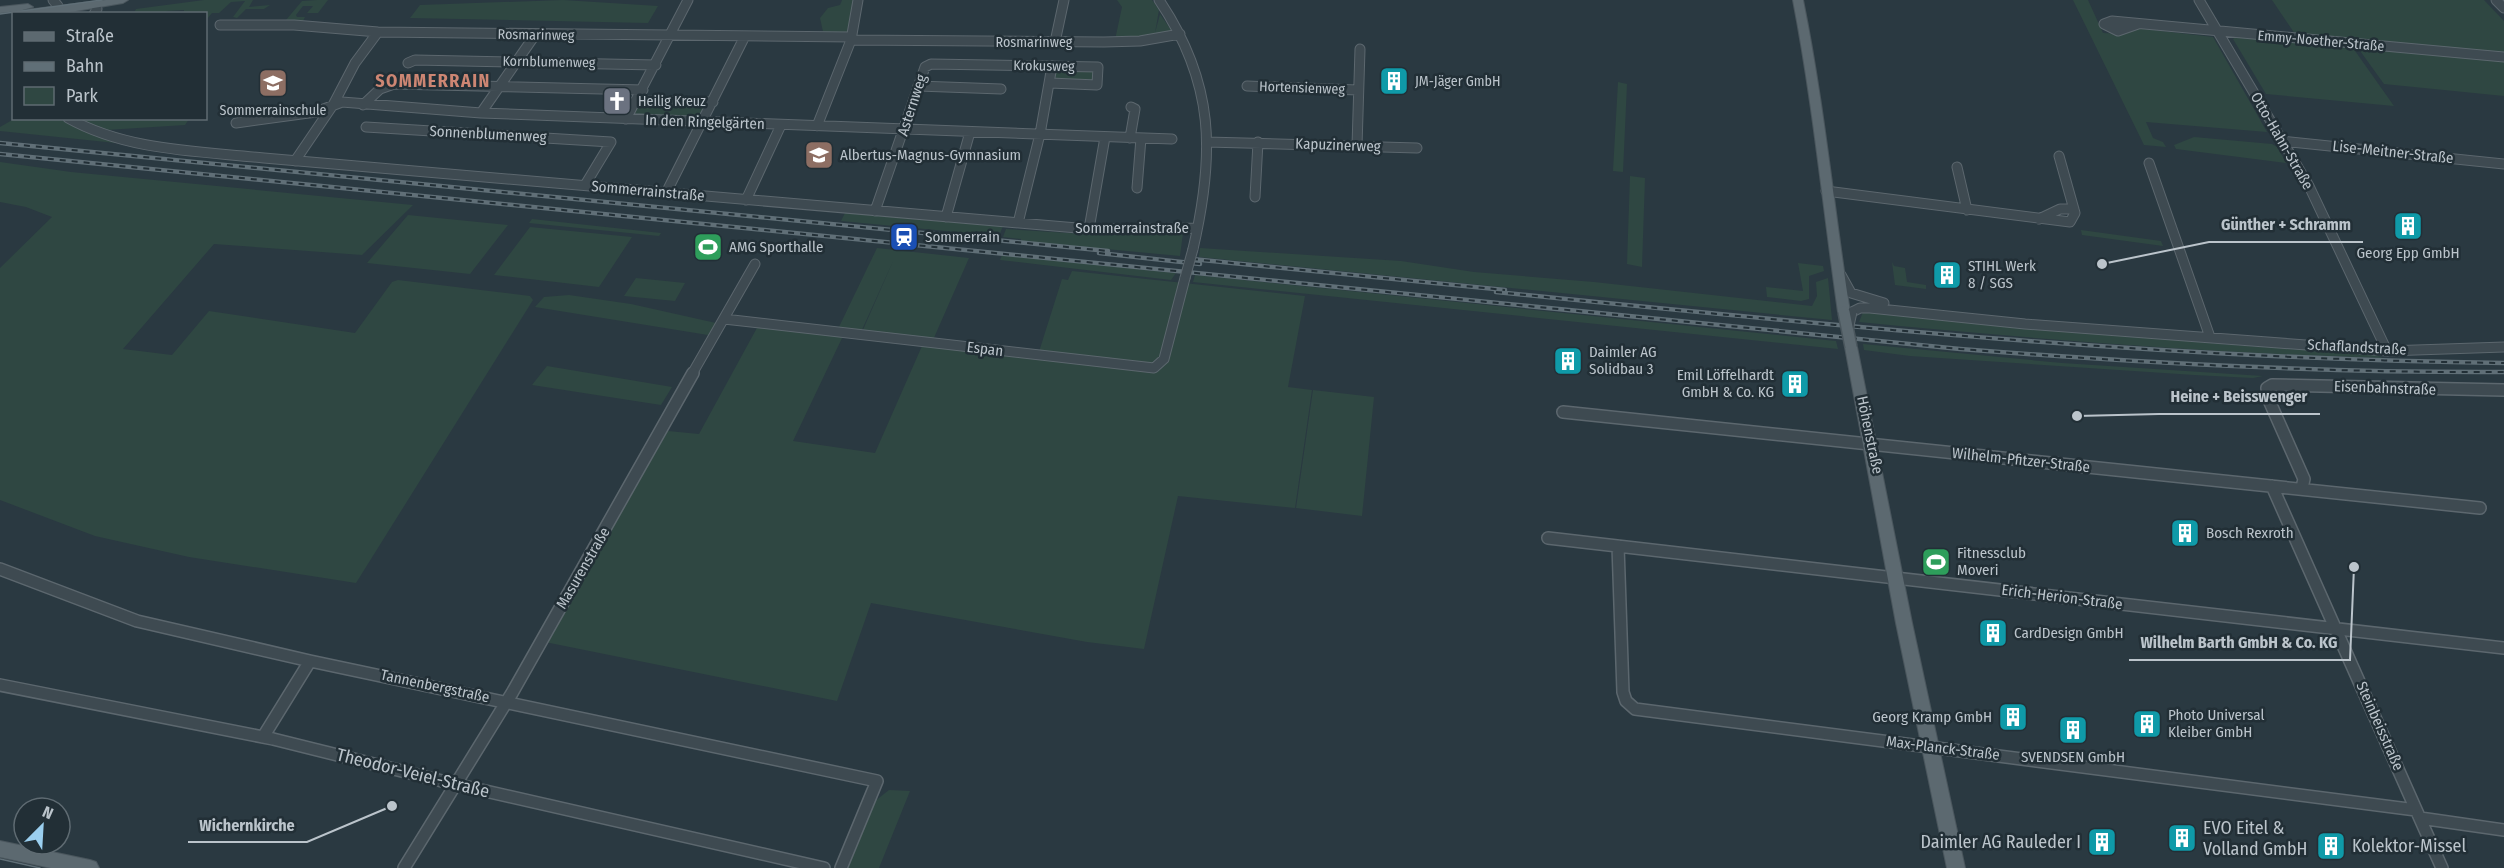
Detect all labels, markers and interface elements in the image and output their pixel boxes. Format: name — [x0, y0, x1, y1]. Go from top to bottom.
legend — [12, 12, 207, 120]
text: Straße — [66, 25, 114, 47]
street label: Rosmarinweg — [497, 26, 575, 44]
street label: Emmy-Noether-Straße — [2257, 27, 2385, 55]
street label: Rosmarinweg — [996, 34, 1073, 51]
street label: Kornblumenweg — [502, 53, 596, 71]
text: Bahn — [66, 55, 104, 77]
street label: Krokusweg — [1013, 57, 1075, 75]
building icon: JM-Jäger GmbH — [1378, 65, 1410, 97]
school or university icon: Sommerrainschule — [257, 67, 289, 99]
district label: SOMMERRAIN — [375, 70, 491, 92]
street label: Asternweg — [894, 72, 930, 138]
place label: JM-Jäger GmbH — [1415, 73, 1501, 90]
street label: Hortensienweg — [1259, 78, 1346, 98]
text: Park — [66, 85, 99, 107]
church icon: Heilig Kreuz — [601, 85, 633, 117]
street label: Otto-Hahn-Straße — [2247, 89, 2317, 193]
place label: Heilig Kreuz — [638, 93, 706, 110]
place label: Sommerrainschule — [219, 102, 327, 119]
street label: In den Ringelgärten — [645, 111, 765, 133]
street label: Sonnenblumenweg — [429, 122, 547, 146]
street label: Kapuzinerweg — [1295, 135, 1381, 155]
street label: Lise-Meitner-Straße — [2332, 137, 2454, 167]
school or university icon: Albertus-Magnus-Gymnasium — [803, 139, 835, 171]
place label: Albertus-Magnus-Gymnasium — [840, 146, 1021, 164]
street label: Sommerrainstraße — [591, 177, 705, 205]
callout: Günther + Schramm — [2209, 208, 2363, 242]
building icon: Georg Epp GmbH — [2392, 210, 2424, 242]
text: Günther + Schramm — [2221, 215, 2351, 234]
street label: Sommerrainstraße — [1075, 219, 1189, 237]
station icon: Sommerrain — [888, 221, 920, 253]
place label: Sommerrain — [925, 228, 1000, 246]
sports icon: AMG Sporthalle — [692, 231, 724, 263]
place label: AMG Sporthalle — [729, 238, 823, 256]
place label: Georg Epp GmbH — [2356, 244, 2460, 262]
place label: STIHL Werk 8 / SGS — [1968, 257, 2036, 292]
building icon: STIHL Werk 8 / SGS — [1931, 259, 1963, 291]
street label: Schaflandstraße — [2307, 335, 2407, 359]
street label: Espan — [966, 338, 1004, 360]
place label: Daimler AG Solidbau 3 — [1589, 343, 1657, 378]
building icon: Daimler AG Solidbau 3 — [1552, 345, 1584, 377]
place label: Emil Löffelhardt GmbH & Co. KG — [1677, 366, 1774, 401]
building icon: Emil Löffelhardt GmbH & Co. KG — [1779, 368, 1811, 400]
street label: Eisenbahnstraße — [2334, 377, 2436, 399]
callout: Heine + Beisswenger — [2159, 380, 2320, 414]
text: Heine + Beisswenger — [2171, 387, 2308, 406]
street label: Höhenstraße — [1853, 394, 1887, 476]
street label: Wilhelm-Pfitzer-Straße — [1951, 444, 2091, 476]
building icon: Bosch Rexroth — [2169, 517, 2201, 549]
street label: Masurenstraße — [552, 524, 614, 612]
place label: Bosch Rexroth — [2206, 524, 2294, 542]
place label: Fitnessclub Moveri — [1957, 544, 2026, 579]
sports icon: Fitnessclub Moveri — [1920, 546, 1952, 578]
street label: Erich-Herion-Straße — [2000, 581, 2124, 613]
building icon: CardDesign GmbH — [1977, 617, 2009, 649]
place label: CardDesign GmbH — [2014, 624, 2124, 642]
callout: Wilhelm Barth GmbH & Co. KG — [2129, 626, 2350, 660]
text: Wilhelm Barth GmbH & Co. KG — [2141, 633, 2337, 652]
street label: Tannenbergstraße — [379, 666, 491, 706]
street label: Steinbeisstraße — [2352, 679, 2408, 773]
building icon: Georg Kramp GmbH — [1997, 701, 2029, 733]
place label: Photo Universal Kleiber GmbH — [2168, 706, 2264, 741]
place label: Georg Kramp GmbH — [1872, 708, 1992, 726]
building icon: Photo Universal Kleiber GmbH — [2131, 708, 2163, 740]
building icon: SVENDSEN GmbH — [2057, 714, 2089, 746]
street label: Max-Planck-Straße — [1885, 732, 2001, 764]
street label: Theodor-Veiel-Straße — [334, 743, 492, 803]
place label: SVENDSEN GmbH — [2021, 748, 2125, 766]
north arrow — [12, 796, 72, 856]
text: N — [40, 802, 56, 823]
callout: Wichernkirche — [188, 808, 307, 842]
text: Wichernkirche — [199, 816, 295, 835]
place label: EVO Eitel & Volland GmbH — [2203, 817, 2307, 860]
building icon: EVO Eitel & Volland GmbH — [2166, 822, 2198, 854]
building icon: Daimler AG Rauleder I — [2086, 826, 2118, 858]
building icon: Kolektor-Missel — [2315, 830, 2347, 862]
place label: Daimler AG Rauleder I — [1920, 831, 2081, 853]
place label: Kolektor-Missel — [2352, 835, 2467, 857]

